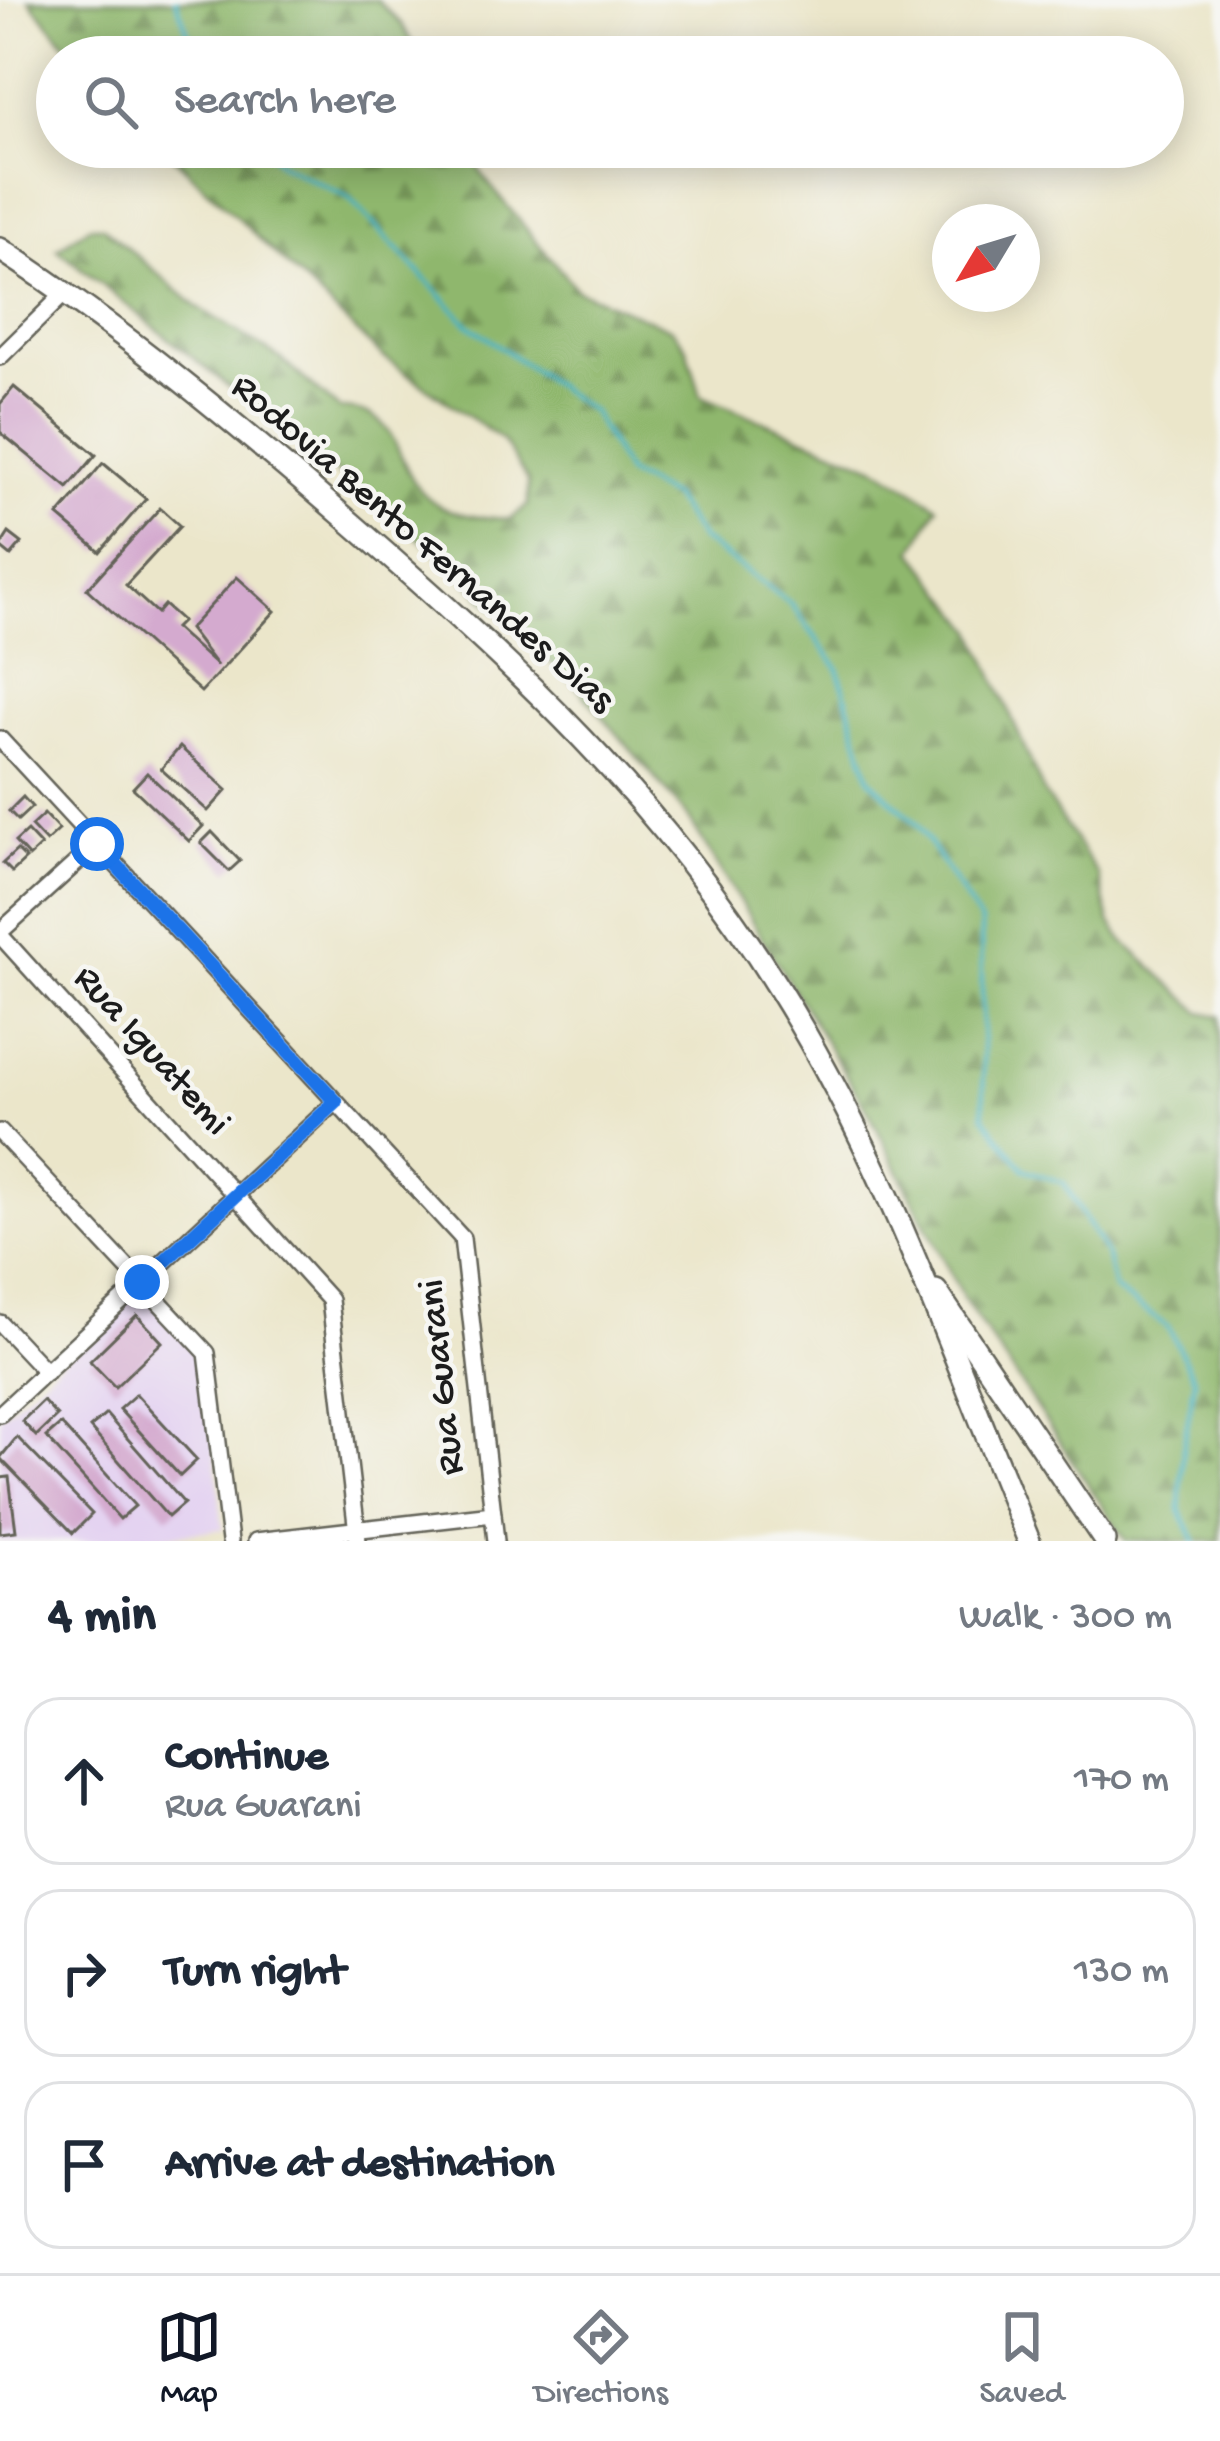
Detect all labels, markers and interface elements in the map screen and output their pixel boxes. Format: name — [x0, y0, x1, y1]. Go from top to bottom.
search box — [36, 36, 1184, 168]
icon: search — [78, 69, 144, 135]
text: Search here — [174, 76, 396, 129]
north arrow — [932, 204, 1040, 312]
street label: Rodovia Bento Fernandes Dias — [220, 366, 624, 725]
route start — [70, 817, 124, 871]
street label: Rua Iguatemi — [62, 957, 238, 1147]
route end — [115, 1255, 169, 1309]
street label: Rua Guarani — [411, 1277, 477, 1477]
text: 4 min — [48, 1589, 156, 1649]
text: Walk · 300 m — [959, 1596, 1172, 1642]
text: Continue — [165, 1732, 328, 1785]
icon: ahead — [51, 1748, 117, 1814]
text: 170 m — [1074, 1758, 1169, 1804]
text: Rua Guarani — [165, 1785, 362, 1831]
icon: right — [51, 1940, 117, 2006]
text: Turn right — [165, 1947, 345, 2000]
text: 130 m — [1074, 1950, 1169, 1996]
icon: arrive — [51, 2132, 117, 2198]
text: Arrive at destination — [165, 2139, 554, 2192]
tab: Map — [156, 2304, 222, 2414]
tab: Directions — [534, 2304, 668, 2414]
tab: Saved — [980, 2304, 1064, 2414]

